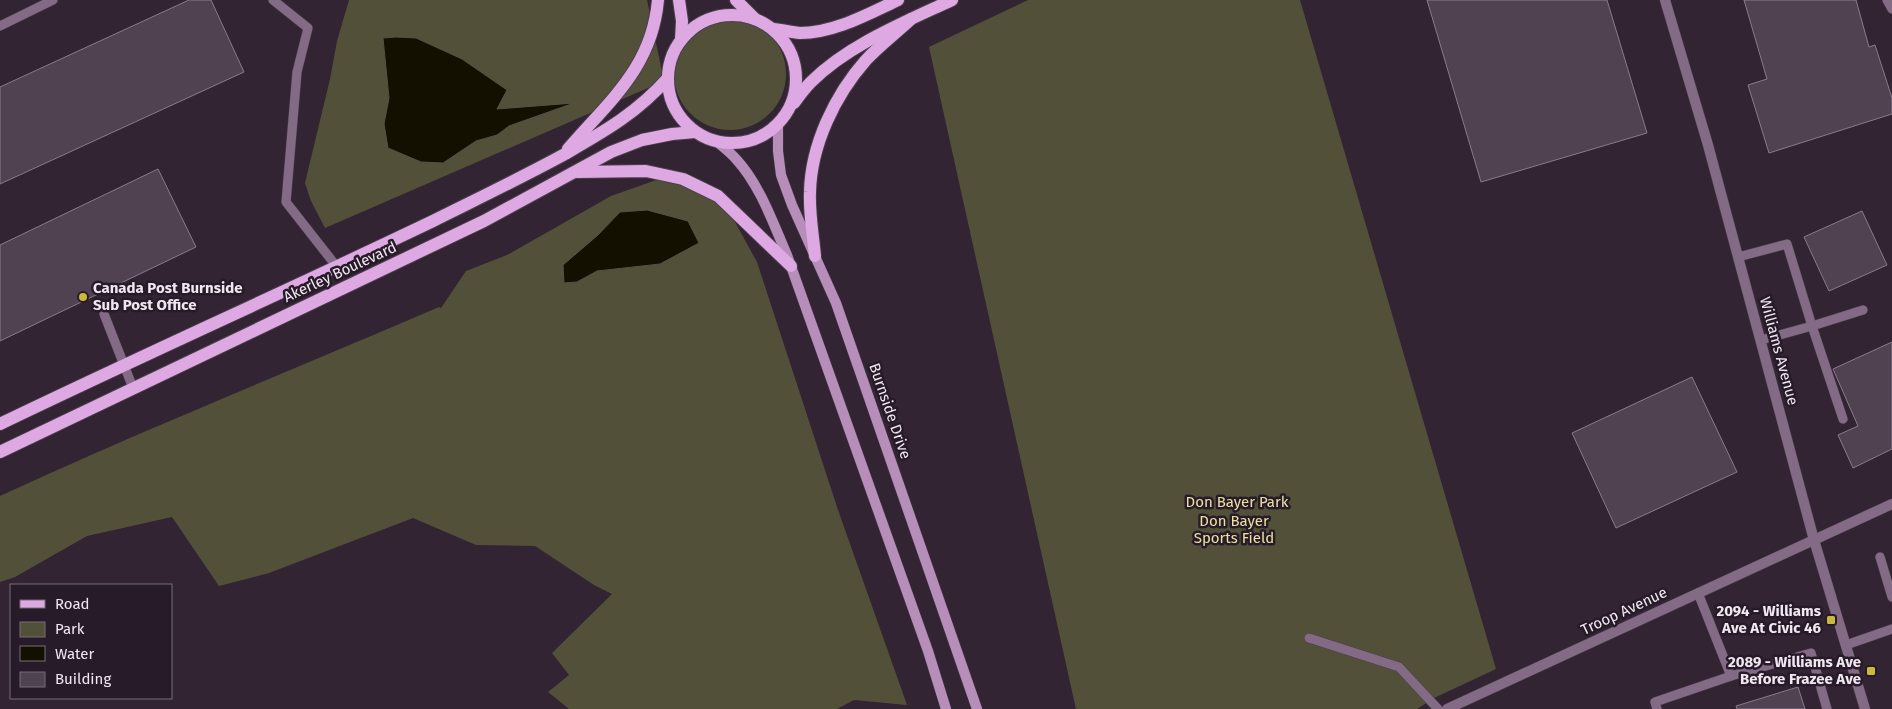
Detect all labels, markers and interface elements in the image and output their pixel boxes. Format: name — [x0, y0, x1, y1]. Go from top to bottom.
street label: Akerley Boulevard — [281, 238, 399, 306]
place label: Canada Post Burnside Sub Post Office — [93, 279, 243, 314]
marker: Canada Post Burnside Sub Post Office — [77, 291, 89, 303]
street label: Williams Avenue — [1756, 295, 1802, 407]
street label: Burnside Drive — [865, 361, 915, 461]
park label: Don Bayer Park — [1185, 493, 1289, 511]
park label: Don Bayer Sports Field — [1194, 512, 1274, 547]
street label: Troop Avenue — [1578, 583, 1670, 639]
legend — [10, 584, 172, 699]
text: Road — [55, 595, 90, 613]
place label: 2094 - Williams Ave At Civic 46 — [1716, 602, 1822, 637]
marker: 2094 - Williams Ave At Civic 46 — [1825, 614, 1837, 626]
text: Park — [55, 620, 85, 638]
text: Water — [55, 645, 94, 663]
place label: 2089 - Williams Ave Before Frazee Ave — [1728, 653, 1861, 688]
marker: 2089 - Williams Ave Before Frazee Ave — [1865, 665, 1877, 677]
text: Building — [55, 670, 111, 688]

